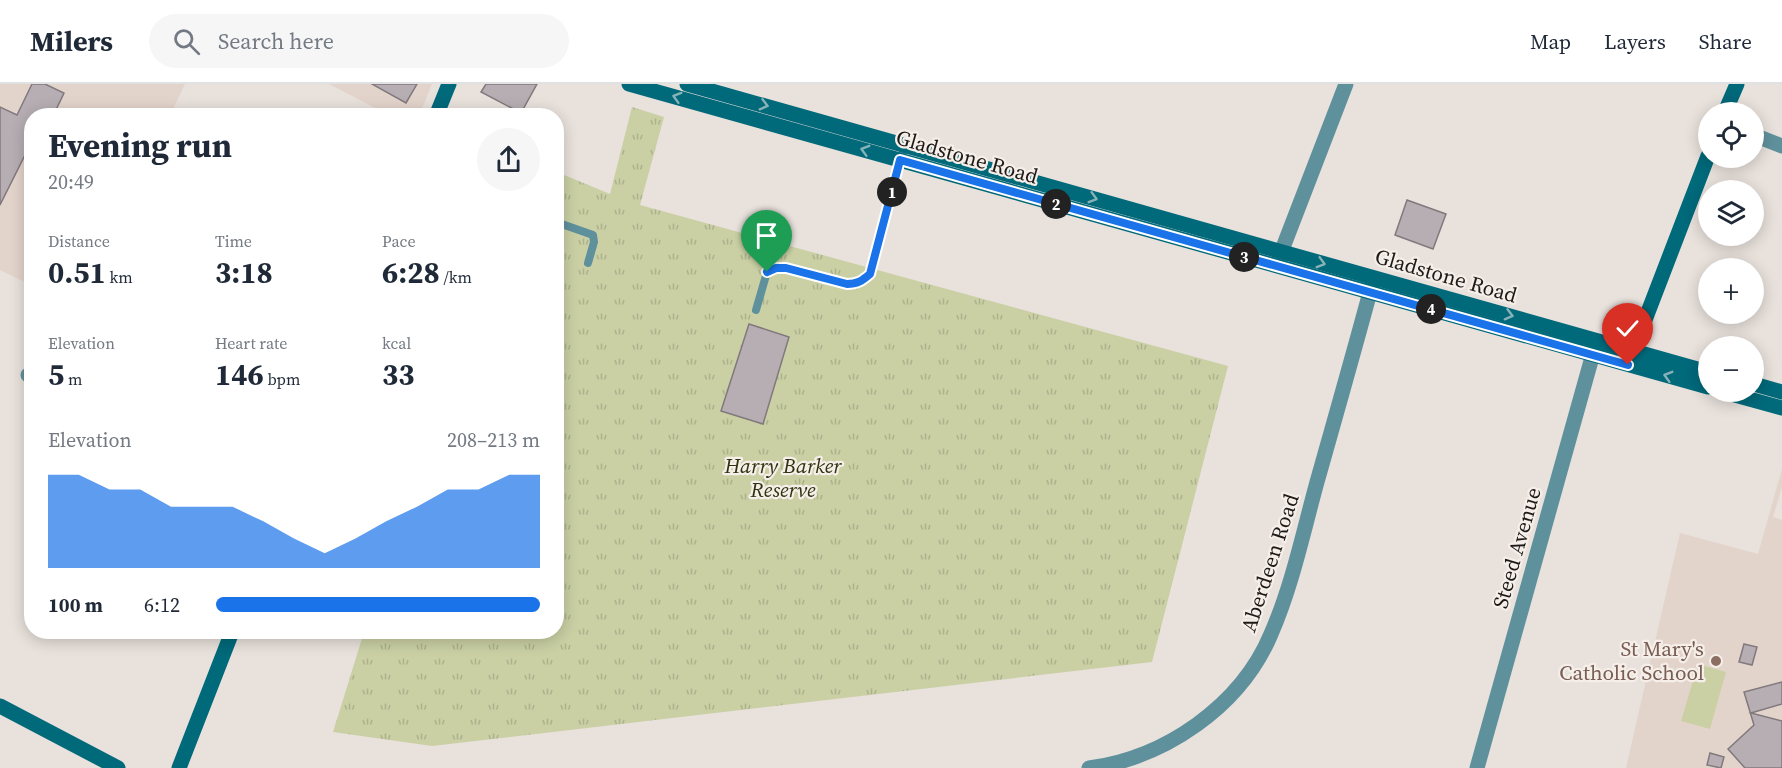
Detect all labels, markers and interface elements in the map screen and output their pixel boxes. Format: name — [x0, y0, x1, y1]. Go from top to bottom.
search box — [149, 14, 569, 68]
text: Milers — [30, 22, 113, 60]
icon: search — [170, 25, 203, 58]
text: Search here — [218, 26, 334, 56]
text: Map — [1530, 27, 1571, 56]
text: Layers — [1604, 27, 1666, 56]
text: Share — [1699, 27, 1752, 56]
one-way arrow — [672, 92, 683, 104]
one-way arrow — [758, 98, 769, 110]
map controls — [1698, 102, 1764, 402]
button: locate — [1698, 102, 1764, 168]
street label: Gladstone Road — [893, 122, 1042, 191]
text: Evening run — [48, 123, 232, 168]
button: share — [477, 128, 540, 191]
one-way arrow — [860, 145, 870, 157]
text: 20:49 — [48, 168, 94, 196]
pin: 1 — [877, 177, 907, 207]
button: layers — [1698, 180, 1764, 246]
text: 1 — [888, 181, 896, 203]
pin: 2 — [1041, 189, 1071, 219]
one-way arrow — [1087, 191, 1098, 203]
text: 2 — [1052, 193, 1060, 215]
pin — [741, 210, 792, 272]
icon: arrive — [750, 219, 783, 252]
text: Distance — [48, 230, 110, 252]
text: Time — [215, 230, 252, 252]
text: Pace — [382, 230, 416, 252]
street label: Gladstone Road — [1372, 241, 1521, 310]
pin: 3 — [1229, 242, 1259, 272]
text: 3 — [1240, 246, 1248, 268]
text: 0.51 — [48, 252, 106, 293]
text: 3:18 — [215, 252, 273, 293]
text: 6:28 — [382, 252, 440, 293]
one-way arrow — [1315, 256, 1326, 268]
button: + — [1698, 258, 1764, 324]
text: km — [106, 266, 133, 288]
text: /km — [440, 266, 472, 288]
pin: 4 — [1416, 294, 1446, 324]
text: 4 — [1427, 298, 1435, 320]
pin — [1602, 303, 1653, 365]
one-way arrow — [1504, 308, 1514, 321]
icon: check — [1611, 312, 1644, 345]
text: Elevation — [48, 332, 115, 354]
text: Heart rate — [215, 332, 287, 354]
text: kcal — [382, 332, 411, 354]
button: − — [1698, 336, 1764, 402]
text: 5 — [48, 354, 64, 395]
text: 146 — [215, 354, 264, 395]
text: 33 — [382, 354, 415, 395]
text: m — [64, 368, 82, 390]
text: bpm — [264, 368, 300, 390]
one-way arrow — [1664, 371, 1674, 383]
text: Elevation — [48, 426, 132, 454]
text: 208–213 m — [447, 426, 540, 454]
park label: Harry Barker Reserve — [723, 451, 842, 504]
street label: Steed Avenue — [1485, 484, 1548, 612]
street label: Aberdeen Road — [1233, 490, 1306, 636]
text: 100 m — [48, 591, 103, 619]
text: 6:12 — [144, 591, 180, 619]
place label: St Mary's Catholic School — [1559, 634, 1704, 687]
marker: St Mary's Catholic School — [1709, 654, 1723, 668]

